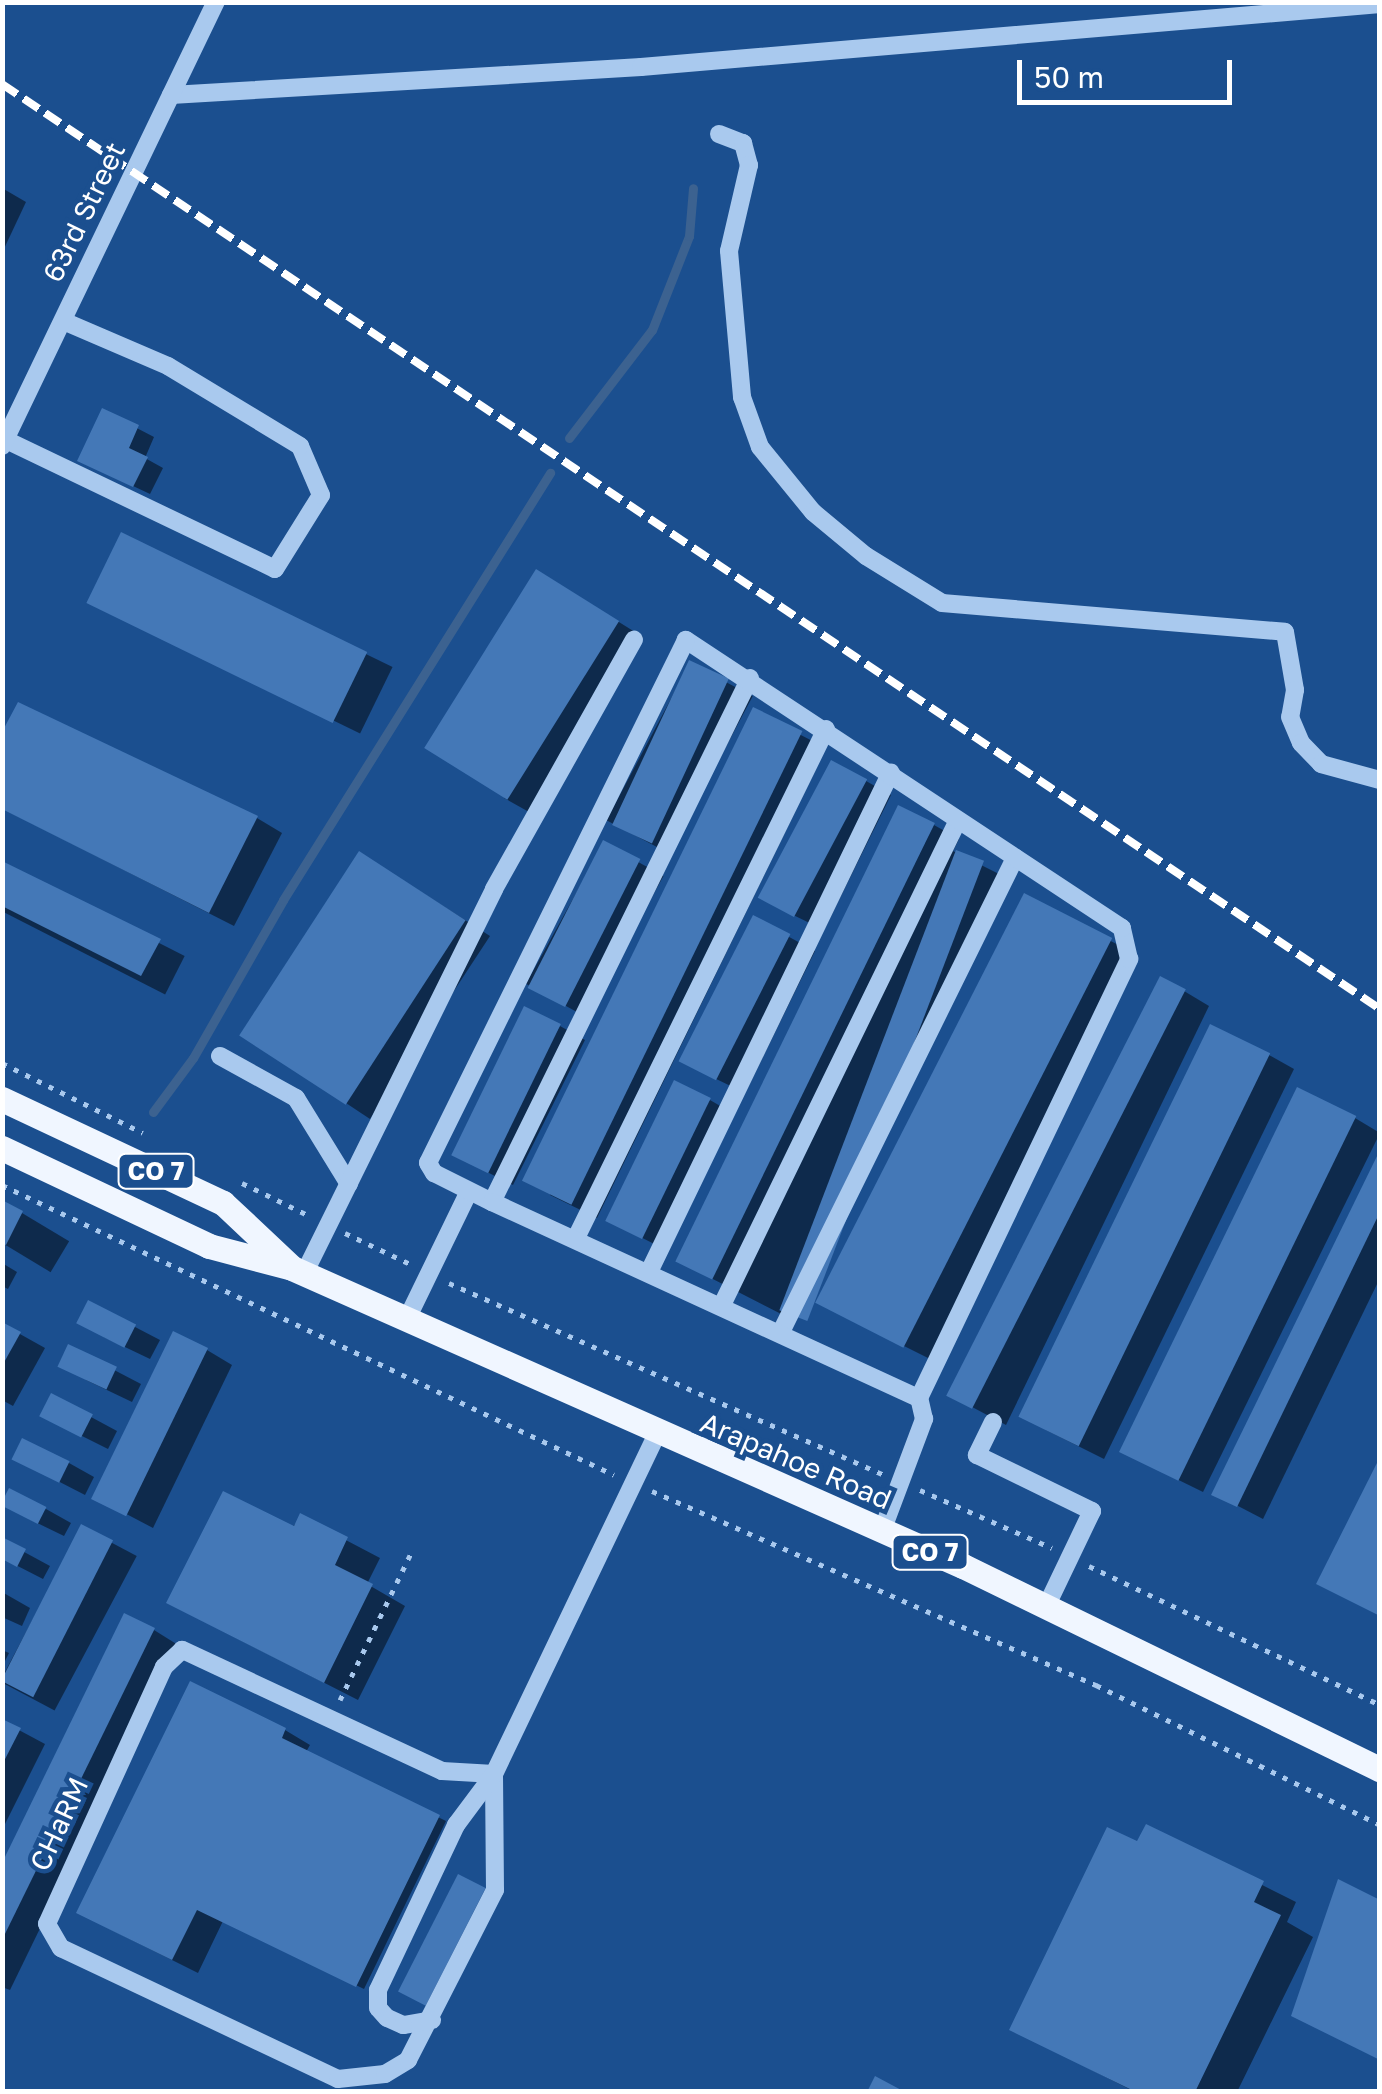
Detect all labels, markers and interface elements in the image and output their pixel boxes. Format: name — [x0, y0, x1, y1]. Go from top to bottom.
scale bar — [1022, 40, 1237, 102]
text: 50 m — [1034, 59, 1104, 95]
street label: 63rd Street — [36, 137, 132, 287]
road number: CO 7 — [116, 1151, 196, 1191]
street label: Arapahoe Road — [695, 1406, 897, 1516]
road number: CO 7 — [890, 1532, 970, 1572]
street label: CHaRM — [23, 1772, 95, 1876]

